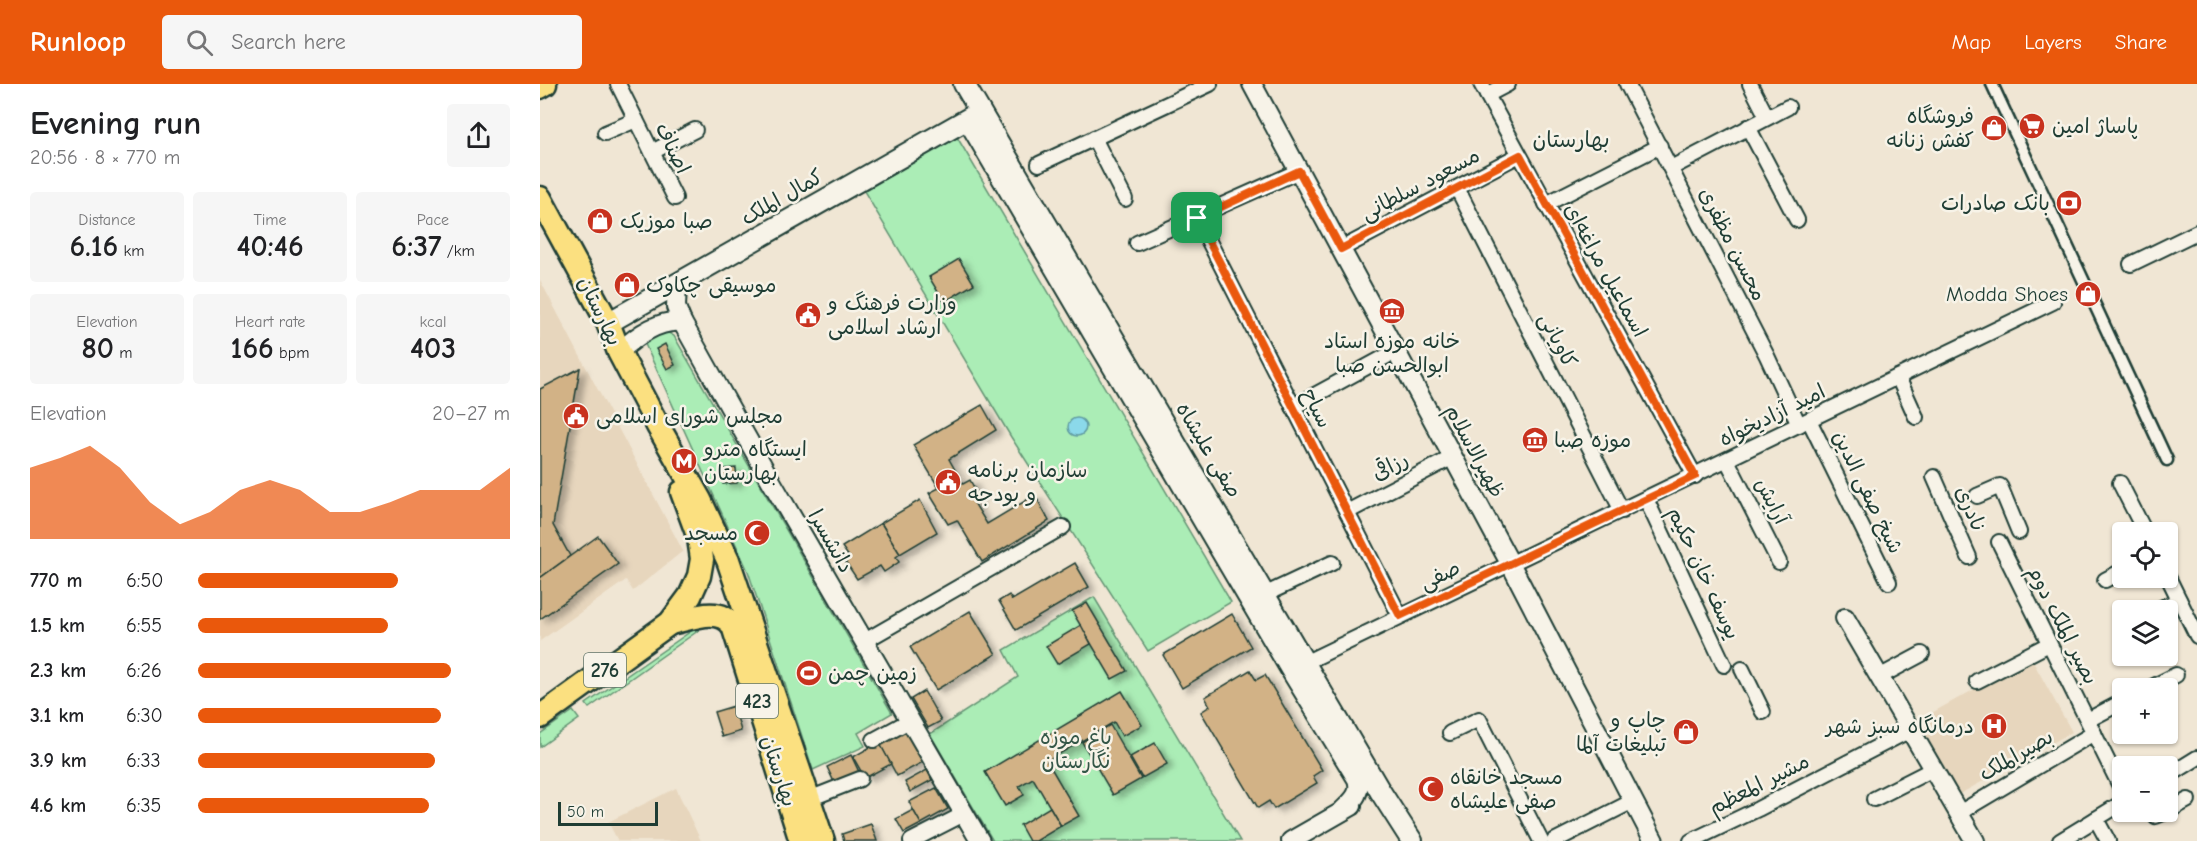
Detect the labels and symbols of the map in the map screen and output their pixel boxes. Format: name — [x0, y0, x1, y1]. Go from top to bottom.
place label: فروشگاه کفش زنانه — [1886, 104, 1974, 152]
supermarket icon: پاساژ امین — [2017, 111, 2047, 141]
shop icon: فروشگاه کفش زنانه — [1979, 113, 2009, 143]
place label: پاساژ امین — [2052, 114, 2138, 139]
street label: اصناف — [650, 119, 696, 177]
district label: بهارستان — [1532, 127, 1610, 153]
street label: مسعود سلطانی — [1357, 143, 1484, 227]
street label: کمال الملک — [737, 164, 827, 230]
street label: محسن مظفری — [1694, 183, 1772, 305]
bank icon: بانک صادرات — [2054, 188, 2084, 218]
place label: بانک صادرات — [1941, 191, 2050, 216]
pin — [1171, 192, 1222, 243]
street label: اسماعیل مراغه‌ای — [1559, 199, 1653, 341]
shop icon: صبا موزیک — [585, 206, 615, 236]
place label: صبا موزیک — [620, 209, 713, 234]
shop icon: موسیقی چکاوک — [612, 270, 642, 300]
street label: بهارستان — [572, 273, 627, 350]
place label: موسیقی چکاوک — [646, 273, 777, 299]
shop icon: Modda Shoes — [2073, 279, 2103, 309]
place label: Modda Shoes — [1946, 282, 2068, 306]
place label: وزارت فرهنگ و ارشاد اسلامی — [826, 291, 957, 341]
museum icon: خانه موزه استاد ابوالحسن صبا — [1377, 296, 1407, 326]
public building icon: وزارت فرهنگ و ارشاد اسلامی — [793, 300, 823, 330]
street label: کاویانی — [1532, 309, 1582, 372]
place label: خانه موزه استاد ابوالحسن صبا — [1324, 329, 1460, 378]
street label: امید آزادیخواه — [1715, 379, 1830, 452]
street label: سیاح — [1295, 384, 1337, 433]
street label: صفی علیشاه — [1169, 398, 1247, 503]
street label: ظهیرالاسلام — [1437, 400, 1510, 504]
public building icon: مجلس شورای اسلامی — [561, 401, 591, 431]
place label: مجلس شورای اسلامی — [596, 404, 783, 430]
museum icon: موزه صبا — [1520, 425, 1550, 455]
street label: شیخ صفی الدین — [1826, 427, 1908, 558]
place label: موزه صبا — [1554, 428, 1631, 453]
place label: ایستگاه مترو بهارستان — [702, 437, 807, 486]
metro station icon: ایستگاه مترو بهارستان — [669, 446, 699, 476]
street label: رزاقی — [1367, 446, 1412, 485]
place label: سازمان برنامه و بودجه — [968, 458, 1087, 507]
public building icon: سازمان برنامه و بودجه — [933, 467, 963, 497]
street label: آرایش — [1750, 474, 1794, 529]
street label: نادری — [1951, 482, 1991, 536]
street label: یوسف خان حکیم — [1659, 503, 1745, 644]
street label: دانشسرا — [803, 505, 859, 577]
mosque icon: مسجد — [742, 518, 772, 548]
place label: مسجد — [684, 521, 738, 545]
street label: صفی — [1416, 555, 1465, 596]
street label: بصیر الملک دوم — [2019, 562, 2103, 690]
road number: 276 — [584, 653, 626, 687]
sports icon: زمین چمن — [794, 658, 824, 688]
place label: زمین چمن — [828, 661, 917, 686]
road number: 423 — [736, 684, 778, 718]
place label: چاپ و تبلیغات آلما — [1576, 708, 1667, 757]
hospital icon: درمانگاه سبز شهر — [1979, 711, 2009, 741]
place label: درمانگاه سبز شهر — [1824, 714, 1974, 739]
shop icon: چاپ و تبلیغات آلما — [1671, 717, 1701, 747]
street label: بصیرالملک — [1975, 724, 2058, 787]
park label: باغ موزه نگارستان — [1040, 725, 1112, 773]
street label: بهارستان — [755, 732, 802, 810]
street label: مشیر المعظم — [1705, 749, 1815, 823]
place label: مسجد خانقاه صفی علیشاه — [1450, 765, 1563, 815]
mosque icon: مسجد خانقاه صفی علیشاه — [1416, 774, 1446, 804]
scale bar — [558, 799, 658, 826]

